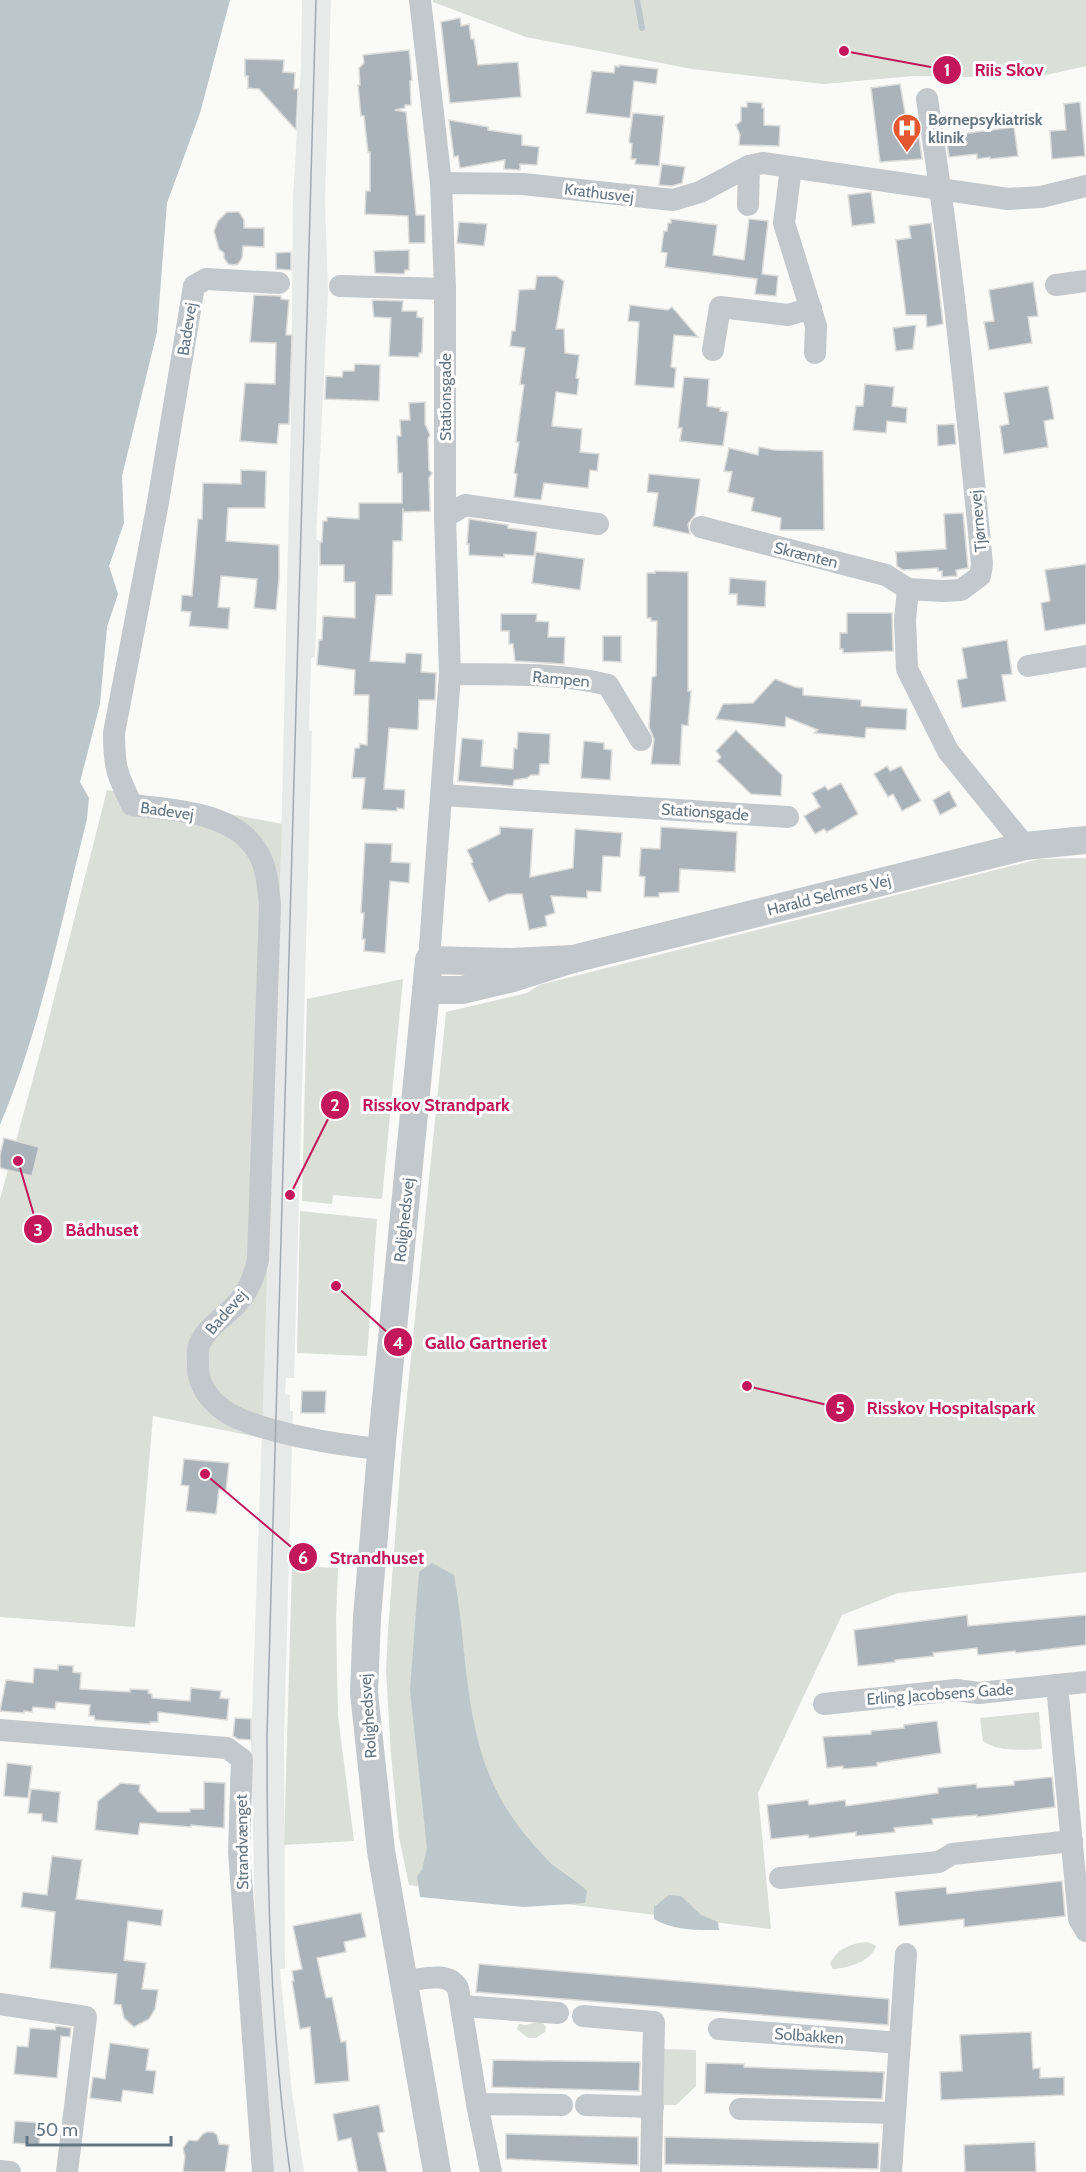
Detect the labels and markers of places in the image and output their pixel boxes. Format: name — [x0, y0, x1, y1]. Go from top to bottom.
callout: Riis Skov — [932, 52, 1055, 88]
place label: Børnepsykiatrisk klinik — [928, 110, 1043, 147]
hospital icon: Børnepsykiatrisk klinik — [891, 112, 923, 154]
callout: Risskov Strandpark — [320, 1087, 522, 1123]
callout: Bådhuset — [23, 1211, 150, 1247]
callout: Gallo Gartneriet — [383, 1324, 560, 1360]
callout: Risskov Hospitalspark — [825, 1390, 1048, 1426]
callout: Strandhuset — [288, 1539, 436, 1575]

